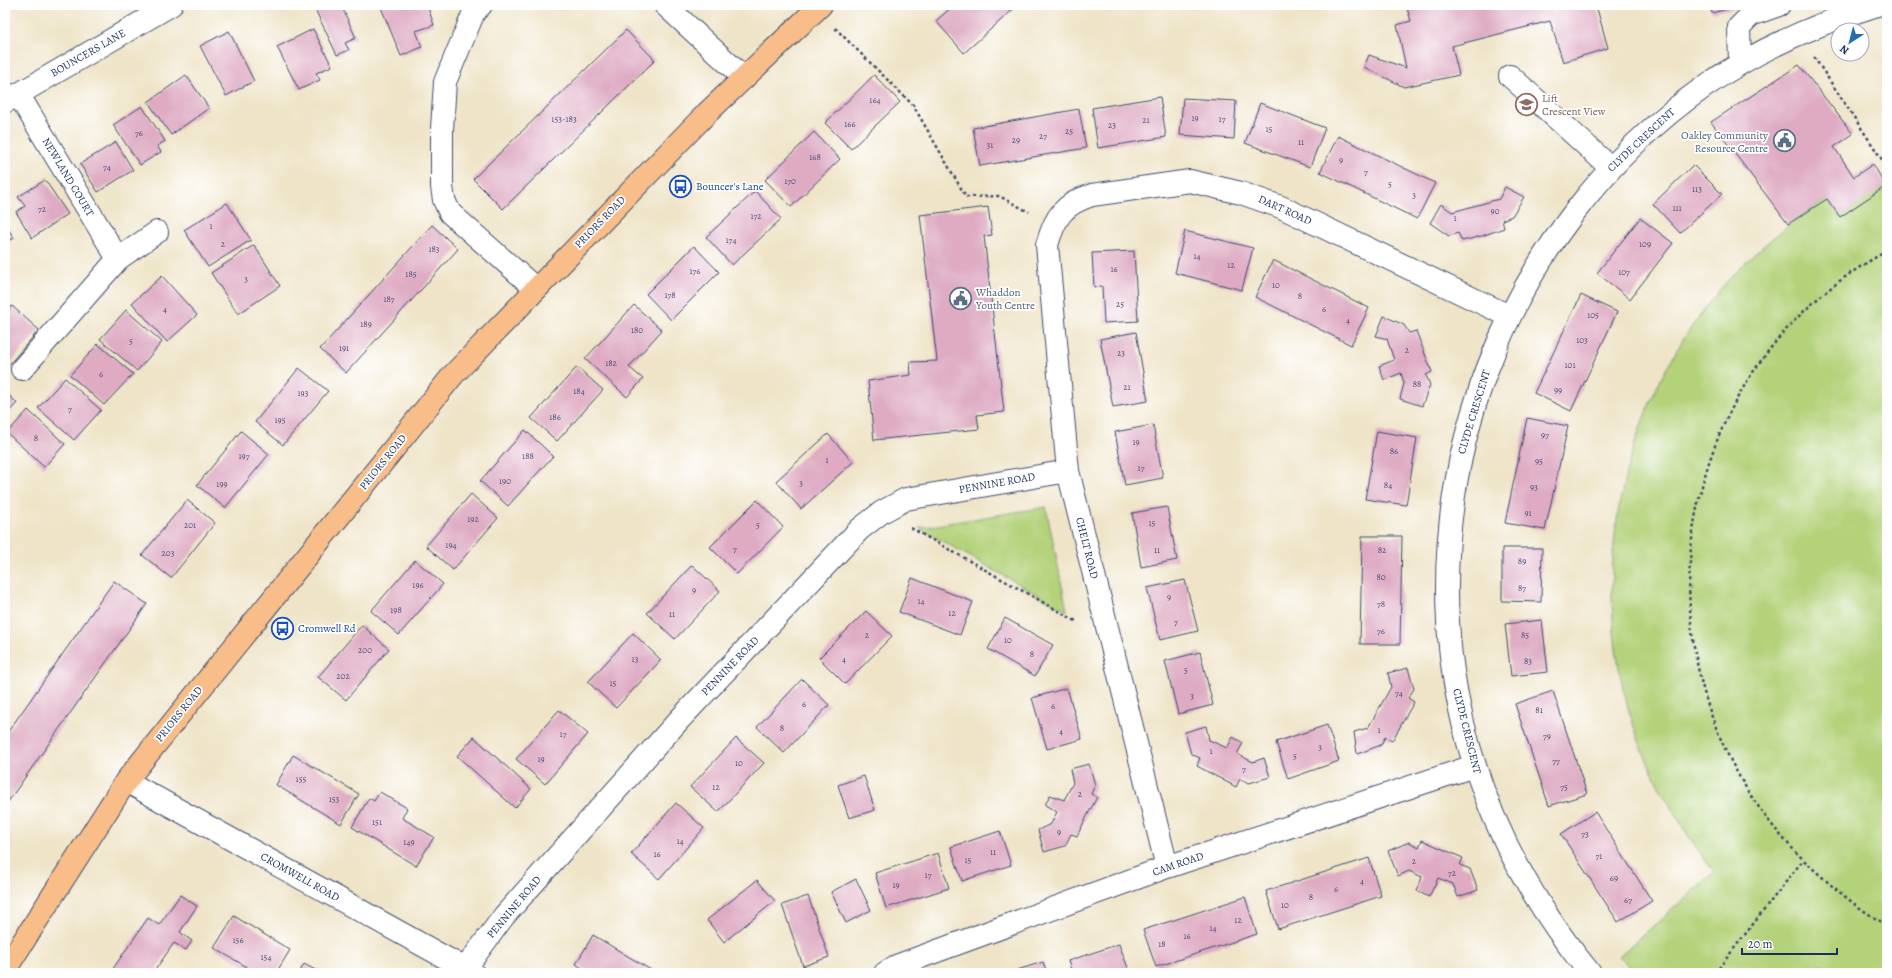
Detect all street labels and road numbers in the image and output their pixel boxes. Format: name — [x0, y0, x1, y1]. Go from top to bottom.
street label: BOUNCERS LANE — [48, 25, 128, 81]
street label: CLYDE CRESCENT — [1604, 105, 1678, 175]
street label: NEWLAND COURT — [39, 135, 97, 219]
street label: PRIORS ROAD — [571, 192, 629, 251]
street label: DART ROAD — [1256, 192, 1314, 229]
street label: CLYDE CRESCENT — [1454, 368, 1494, 456]
street label: PRIORS ROAD — [356, 431, 410, 493]
street label: PENNINE ROAD — [958, 469, 1037, 497]
street label: CHELT ROAD — [1072, 515, 1102, 581]
street label: PENNINE ROAD — [698, 633, 762, 699]
street label: PRIORS ROAD — [152, 683, 206, 745]
street label: CLYDE CRESCENT — [1449, 687, 1485, 775]
street label: CAM ROAD — [1150, 848, 1206, 880]
street label: CROMWELL ROAD — [258, 849, 343, 905]
street label: PENNINE ROAD — [483, 872, 545, 941]

